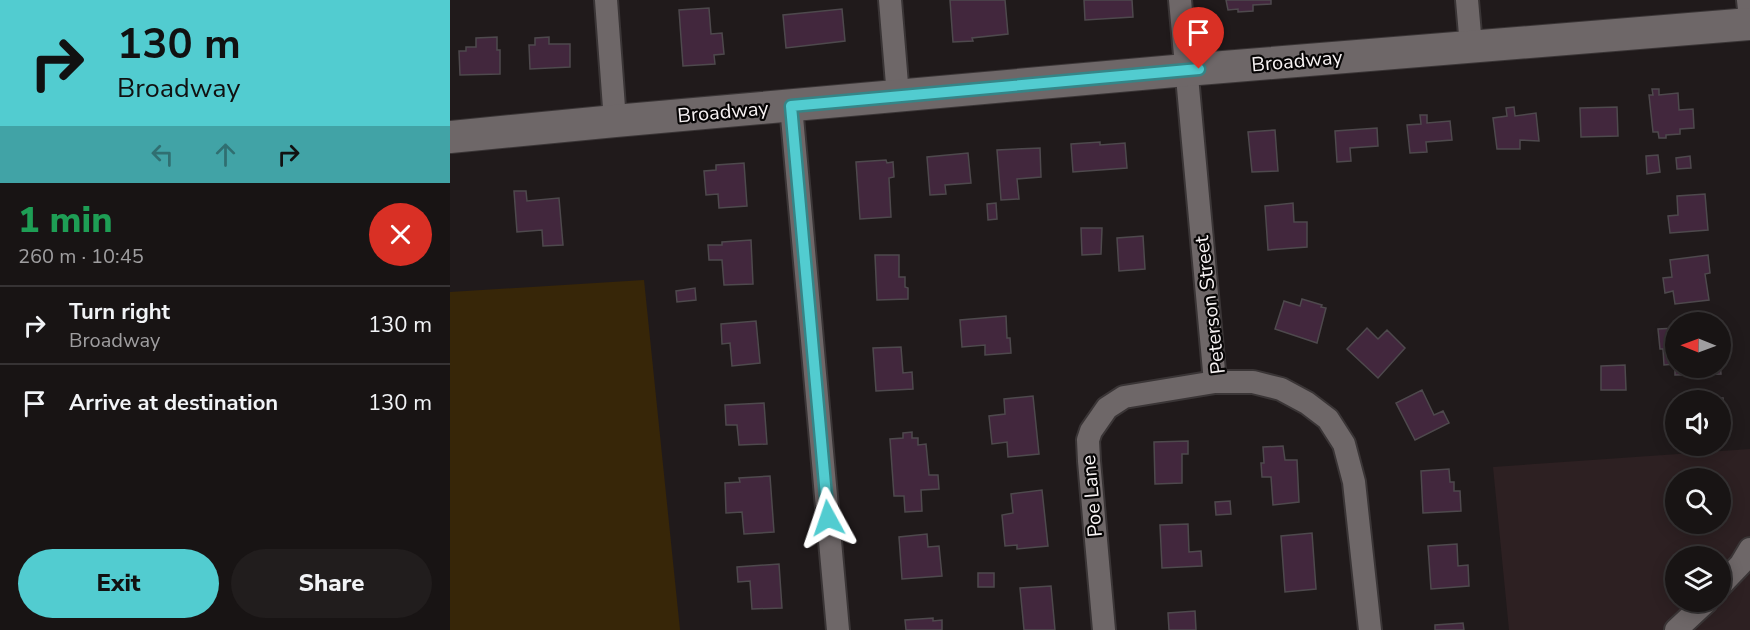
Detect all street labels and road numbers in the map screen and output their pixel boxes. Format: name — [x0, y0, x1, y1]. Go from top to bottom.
street label: Broadway — [1250, 44, 1344, 78]
street label: Broadway — [676, 95, 770, 129]
street label: Peterson Street — [1188, 233, 1232, 376]
street label: Poe Lane — [1075, 454, 1109, 538]

